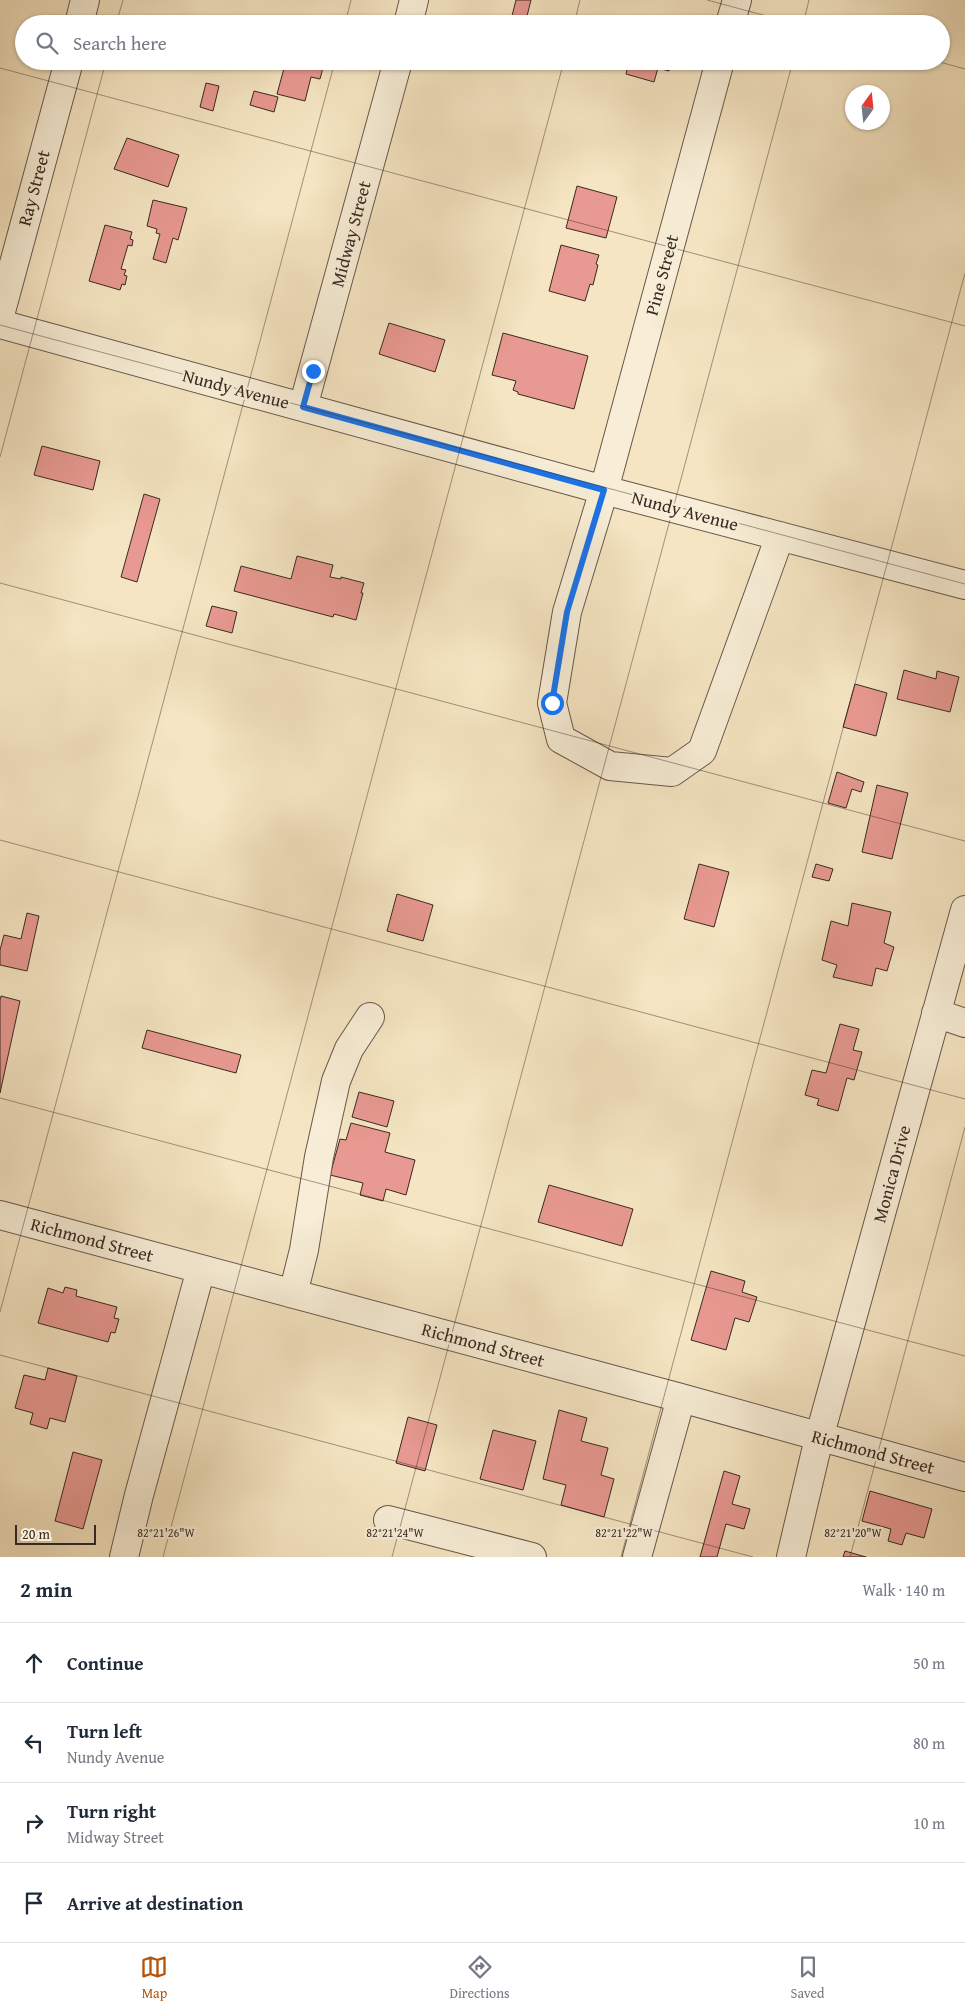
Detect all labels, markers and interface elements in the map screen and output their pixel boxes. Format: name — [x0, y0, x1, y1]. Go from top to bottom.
search box — [15, 15, 950, 70]
icon: search — [33, 29, 61, 57]
text: Search here — [73, 29, 167, 57]
north arrow — [845, 85, 890, 130]
street label: Ray Street — [10, 146, 57, 229]
street label: Midway Street — [323, 177, 378, 290]
street label: Pine Street — [638, 231, 685, 318]
route end — [302, 360, 325, 383]
street label: Nundy Avenue — [180, 361, 292, 416]
street label: Nundy Avenue — [629, 483, 741, 538]
route start — [541, 692, 564, 715]
street label: Monica Drive — [866, 1122, 917, 1226]
street label: Richmond Street — [28, 1210, 157, 1269]
street label: Richmond Street — [419, 1315, 548, 1374]
street label: Richmond Street — [809, 1422, 938, 1481]
scale bar — [15, 1522, 96, 1545]
text: 20 m — [22, 1524, 50, 1544]
text: 82°21'26"W — [137, 1524, 196, 1541]
text: 82°21'24"W — [366, 1524, 425, 1541]
text: 82°21'22"W — [595, 1524, 654, 1541]
text: 82°21'20"W — [824, 1524, 883, 1541]
text: 2 min — [20, 1574, 72, 1605]
text: Walk · 140 m — [862, 1578, 945, 1602]
icon: ahead — [20, 1649, 48, 1677]
text: Continue — [67, 1649, 144, 1677]
text: 50 m — [913, 1651, 945, 1675]
text: Turn left — [67, 1717, 142, 1745]
icon: left — [20, 1729, 48, 1757]
text: 80 m — [913, 1731, 945, 1755]
text: Nundy Avenue — [67, 1745, 164, 1769]
text: Turn right — [67, 1797, 156, 1825]
icon: right — [20, 1809, 48, 1837]
text: 10 m — [913, 1811, 945, 1835]
text: Midway Street — [67, 1825, 164, 1849]
icon: arrive — [20, 1889, 48, 1917]
text: Arrive at destination — [67, 1889, 243, 1917]
tab: Map — [140, 1953, 168, 2003]
tab: Directions — [449, 1953, 510, 2003]
tab: Saved — [791, 1953, 825, 2003]

